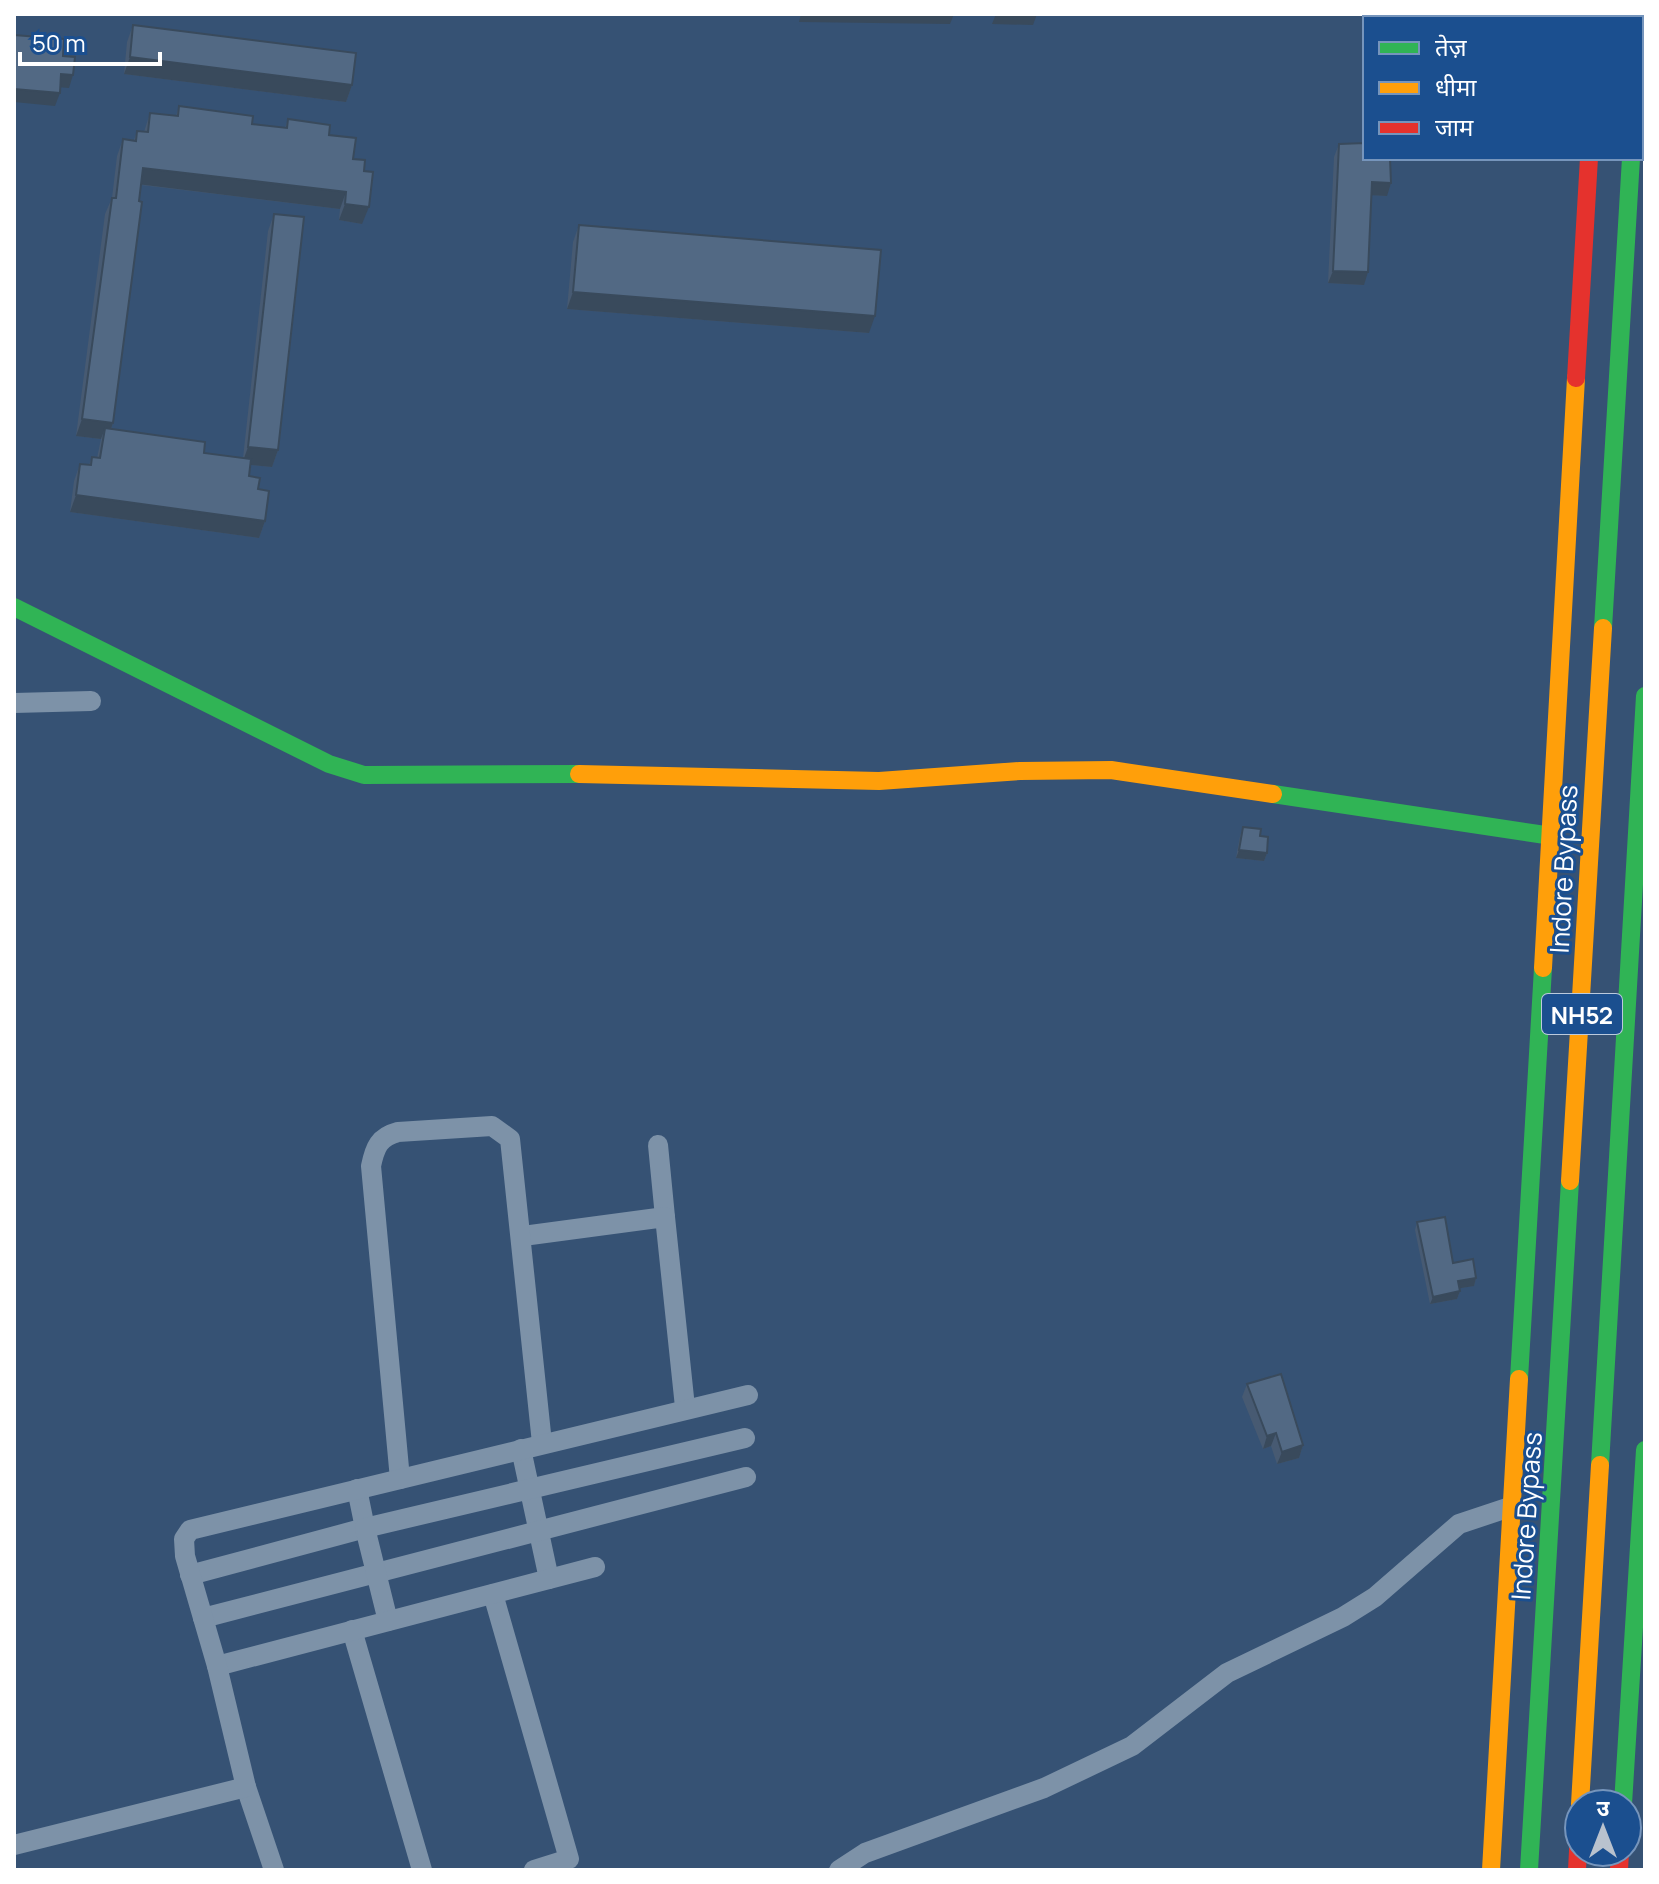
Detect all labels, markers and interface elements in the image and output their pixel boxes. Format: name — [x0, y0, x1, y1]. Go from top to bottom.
scale bar — [20, 16, 160, 66]
legend — [1363, 16, 1643, 160]
text: 50 m — [32, 26, 86, 59]
text: तेज़ — [1435, 30, 1468, 63]
text: धीमा — [1435, 70, 1477, 103]
text: जाम — [1435, 110, 1474, 143]
street label: Indore Bypass — [1541, 784, 1585, 954]
road number: NH52 — [1542, 994, 1622, 1034]
street label: Indore Bypass — [1502, 1431, 1550, 1601]
north arrow — [1563, 1788, 1643, 1868]
text: उ — [1597, 1793, 1611, 1823]

